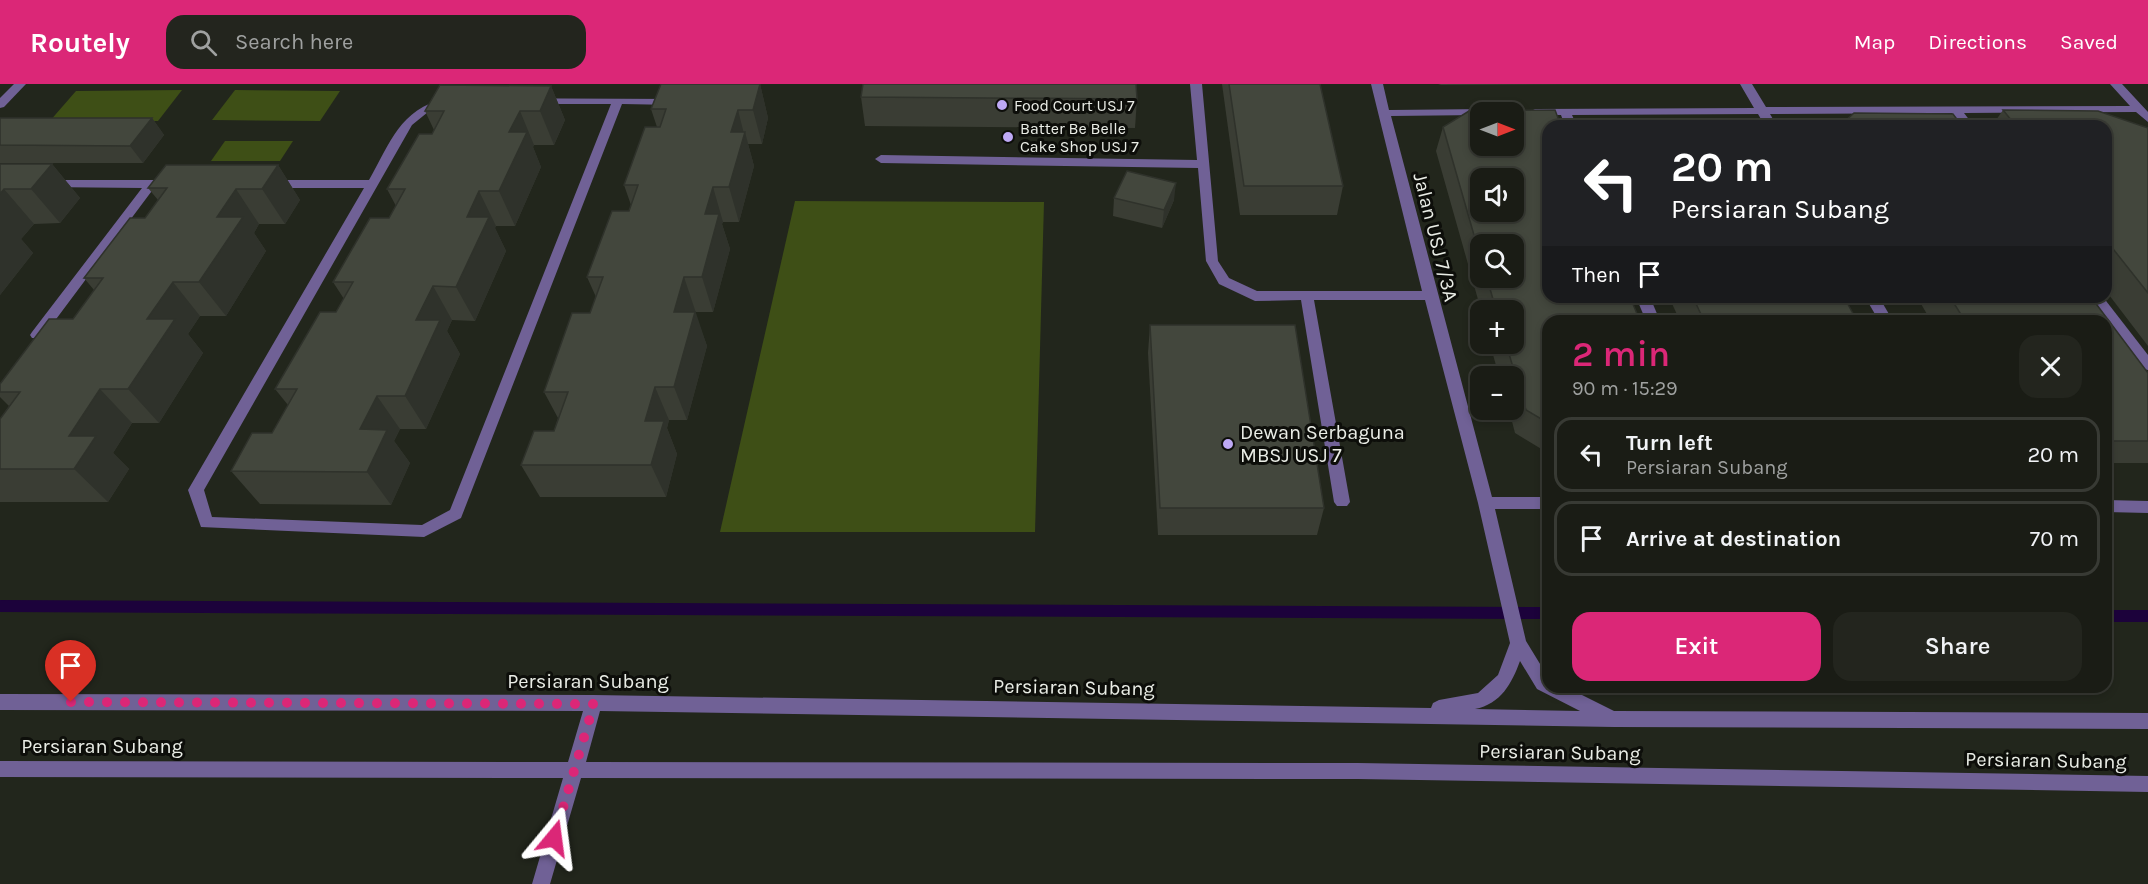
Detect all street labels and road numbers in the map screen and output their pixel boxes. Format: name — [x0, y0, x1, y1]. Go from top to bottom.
street label: Jalan USJ 7/3A — [1408, 170, 1463, 304]
street label: Persiaran Subang — [507, 670, 669, 693]
street label: Persiaran Subang — [993, 675, 1155, 700]
street label: Persiaran Subang — [21, 735, 183, 758]
street label: Persiaran Subang — [1479, 740, 1641, 765]
street label: Persiaran Subang — [1965, 748, 2127, 773]

